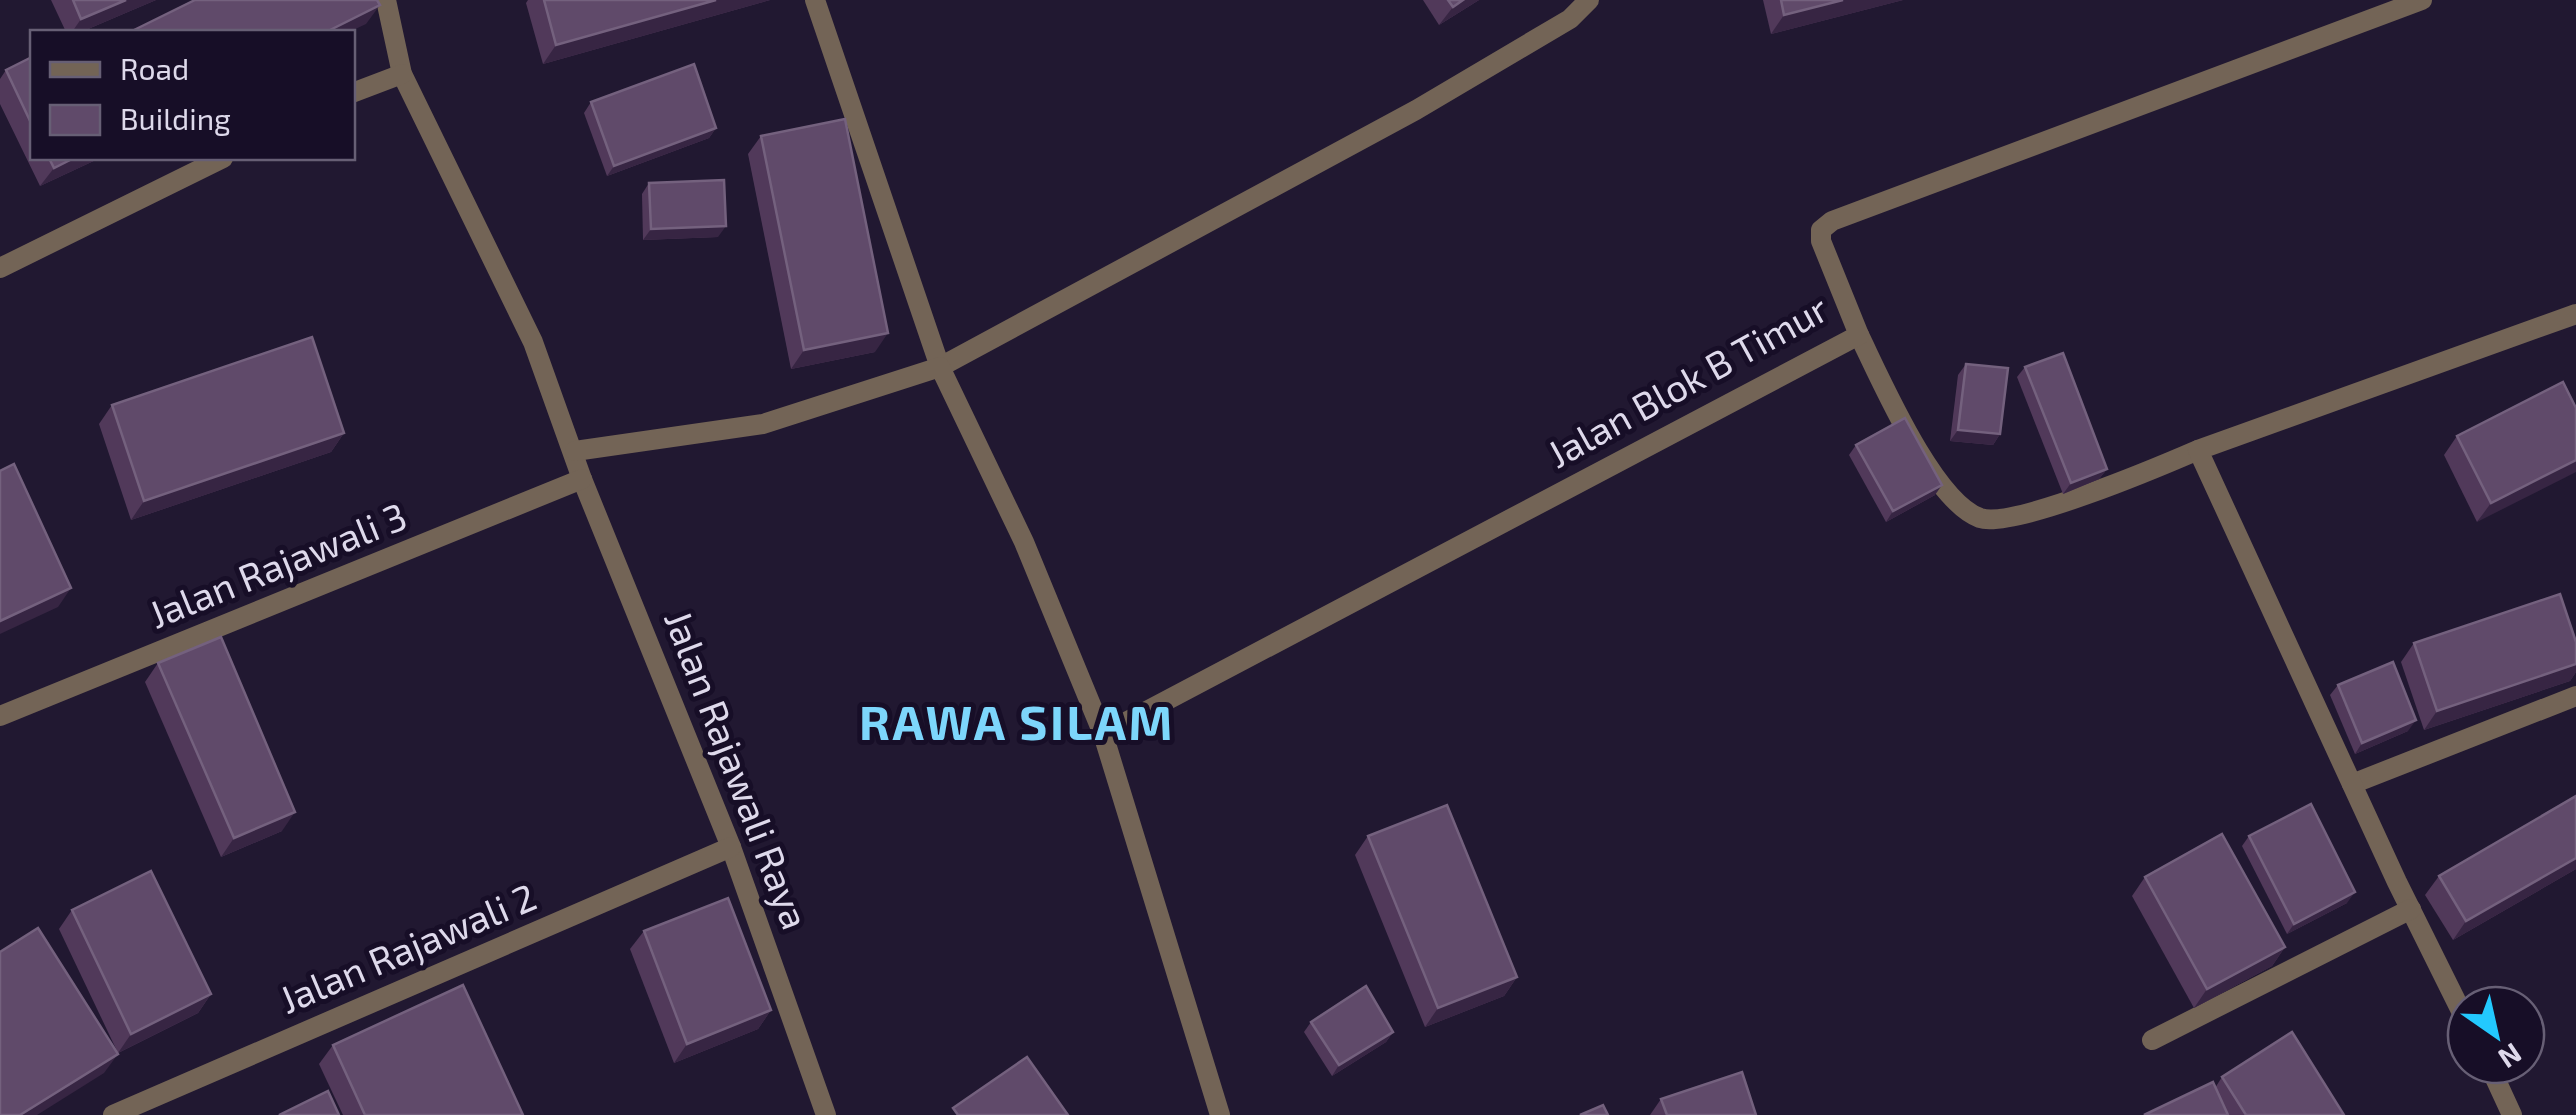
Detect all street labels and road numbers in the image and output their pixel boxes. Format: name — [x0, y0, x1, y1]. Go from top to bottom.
street label: Jalan Blok B Timur — [1539, 284, 1835, 476]
street label: Jalan Rajawali 3 — [142, 492, 413, 637]
street label: Jalan Rajawali Raya — [656, 603, 820, 935]
street label: Jalan Rajawali 2 — [272, 872, 542, 1022]

